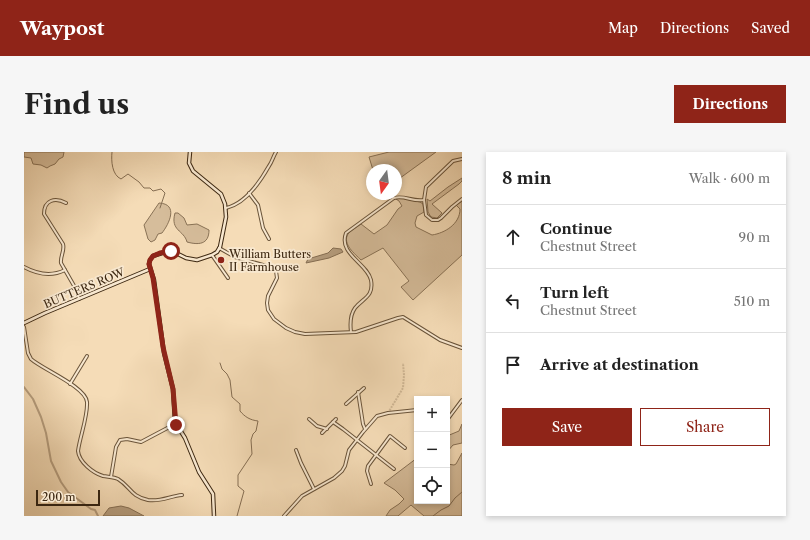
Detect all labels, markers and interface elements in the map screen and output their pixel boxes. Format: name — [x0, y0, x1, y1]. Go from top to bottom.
text: Waypost — [20, 17, 104, 40]
text: Map — [608, 19, 638, 37]
text: Directions — [660, 19, 729, 37]
text: Saved — [751, 19, 790, 37]
button: Directions — [674, 85, 786, 123]
text: Find us — [24, 87, 129, 121]
north arrow — [366, 164, 402, 200]
text: 8 min — [502, 168, 551, 188]
text: Walk · 600 m — [689, 170, 770, 186]
text: Continue — [540, 219, 612, 238]
icon: ahead — [502, 226, 524, 248]
text: 90 m — [739, 229, 770, 245]
text: Chestnut Street — [540, 238, 637, 254]
route start — [162, 242, 180, 260]
place label: William Butters II Farmhouse — [228, 247, 311, 274]
marker: William Butters II Farmhouse — [216, 255, 226, 265]
street label: BUTTERS ROW — [41, 264, 127, 311]
text: Turn left — [540, 283, 609, 302]
icon: left — [502, 290, 524, 312]
text: 510 m — [734, 293, 770, 309]
text: Chestnut Street — [540, 302, 637, 318]
icon: arrive — [502, 354, 524, 376]
text: Arrive at destination — [540, 355, 699, 374]
map controls — [414, 396, 450, 504]
button: + — [414, 396, 450, 432]
button: Save — [502, 408, 632, 446]
button: Share — [640, 408, 770, 446]
route end — [167, 416, 185, 434]
button: − — [414, 432, 450, 468]
button: locate — [414, 468, 450, 504]
scale bar — [36, 488, 100, 507]
text: 200 m — [42, 490, 75, 504]

